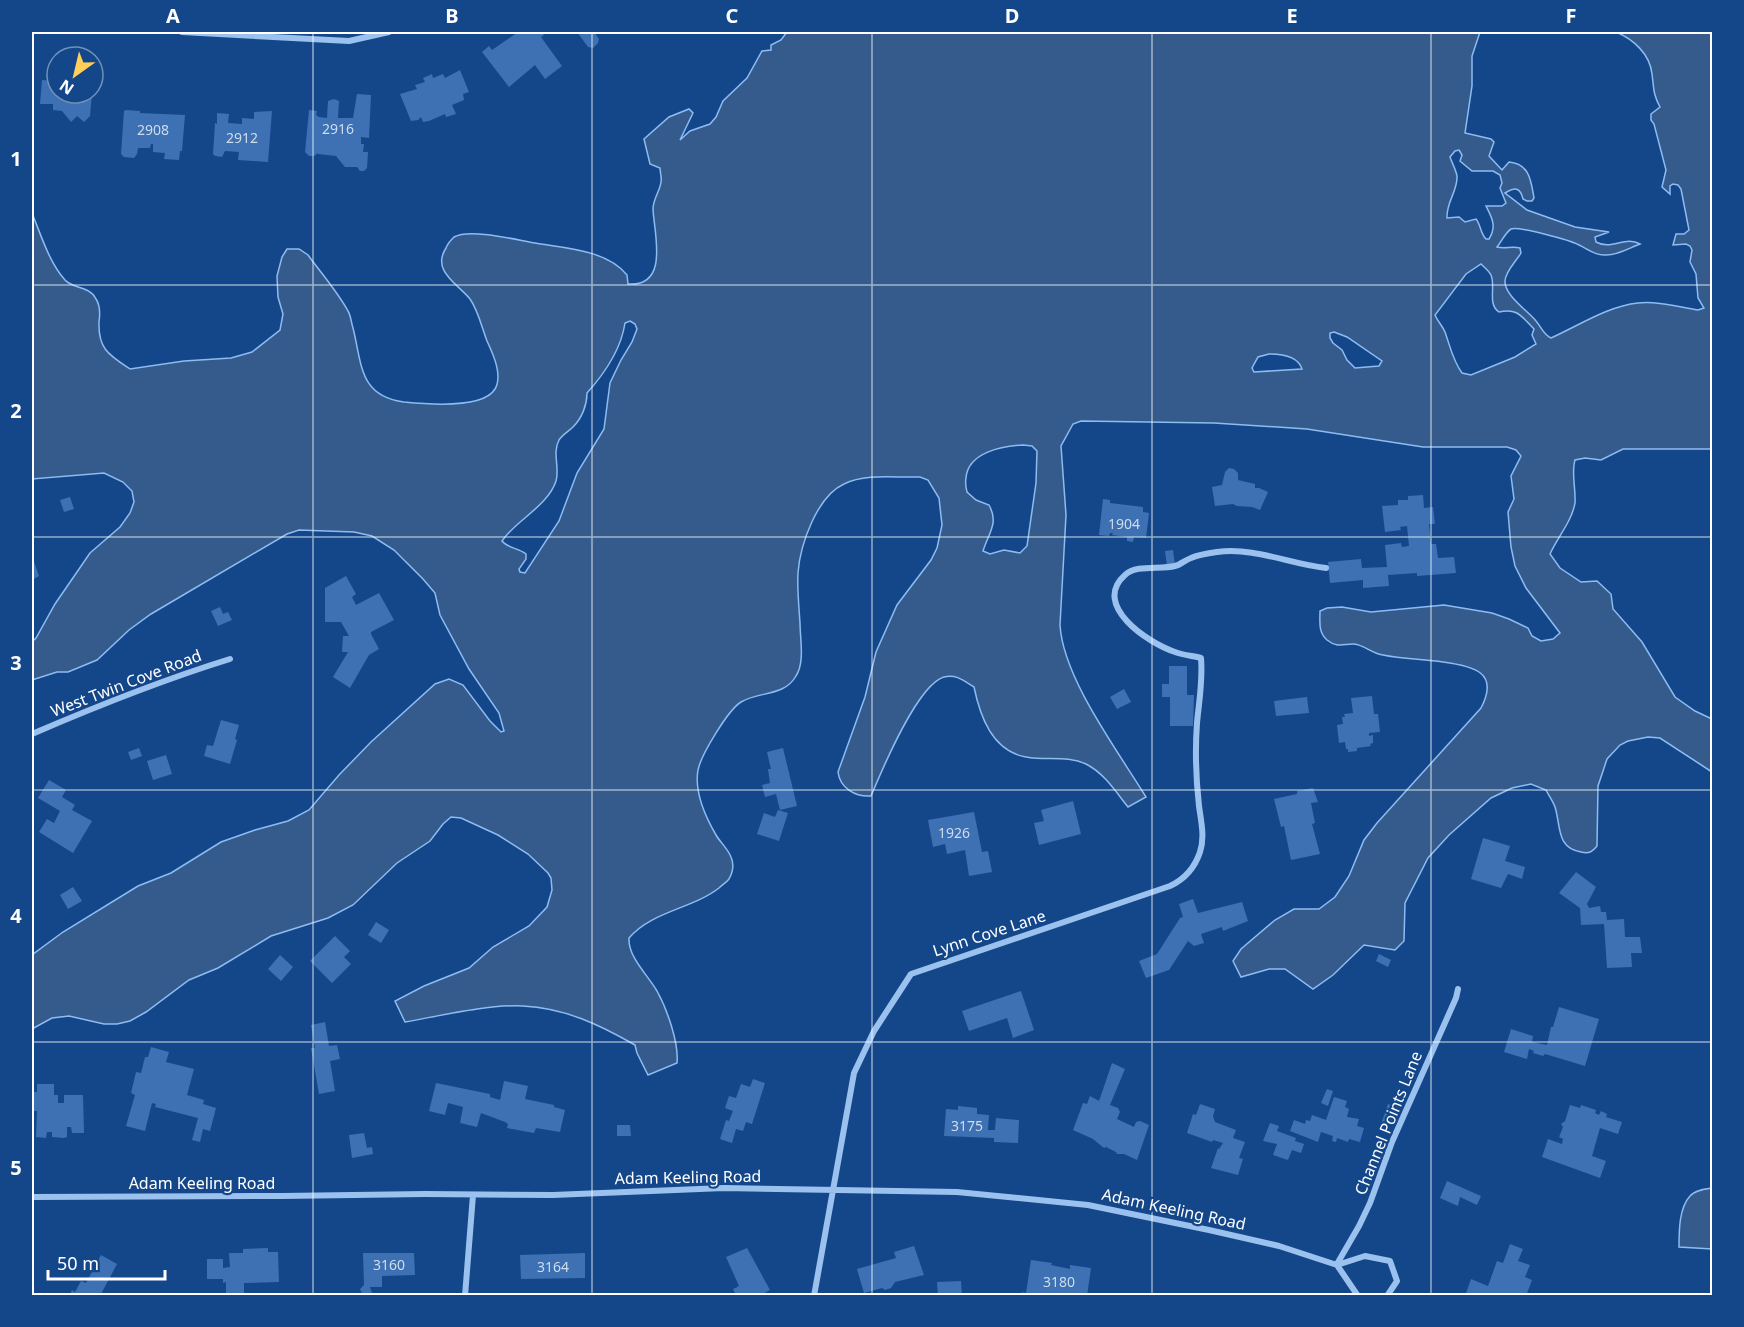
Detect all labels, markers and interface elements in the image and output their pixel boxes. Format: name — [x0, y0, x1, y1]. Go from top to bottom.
text: A — [166, 2, 180, 29]
text: B — [445, 2, 459, 29]
text: C — [726, 2, 739, 29]
text: D — [1005, 2, 1019, 29]
text: E — [1286, 2, 1298, 29]
text: F — [1566, 2, 1576, 29]
north arrow — [45, 45, 105, 105]
text: N — [55, 75, 78, 100]
house number: 2916 — [322, 119, 354, 138]
house number: 2908 — [137, 120, 169, 139]
house number: 2912 — [226, 128, 258, 147]
text: 1 — [10, 145, 22, 172]
text: 2 — [10, 397, 22, 424]
house number: 1904 — [1108, 514, 1140, 533]
street label: West Twin Cove Road — [47, 644, 205, 722]
text: 3 — [10, 649, 22, 676]
house number: 1926 — [938, 823, 970, 842]
text: 4 — [10, 902, 22, 929]
street label: Lynn Cove Lane — [930, 904, 1048, 962]
street label: Channel Points Lane — [1349, 1048, 1427, 1198]
house number: 3175 — [951, 1116, 983, 1135]
text: 5 — [10, 1154, 22, 1181]
street label: Adam Keeling Road — [614, 1165, 762, 1189]
street label: Adam Keeling Road — [129, 1172, 275, 1194]
street label: Adam Keeling Road — [1100, 1183, 1248, 1235]
scale bar — [48, 1243, 165, 1281]
text: 50 m — [57, 1251, 99, 1275]
house number: 3160 — [373, 1255, 405, 1274]
house number: 3164 — [537, 1257, 569, 1276]
house number: 3180 — [1043, 1272, 1075, 1291]

